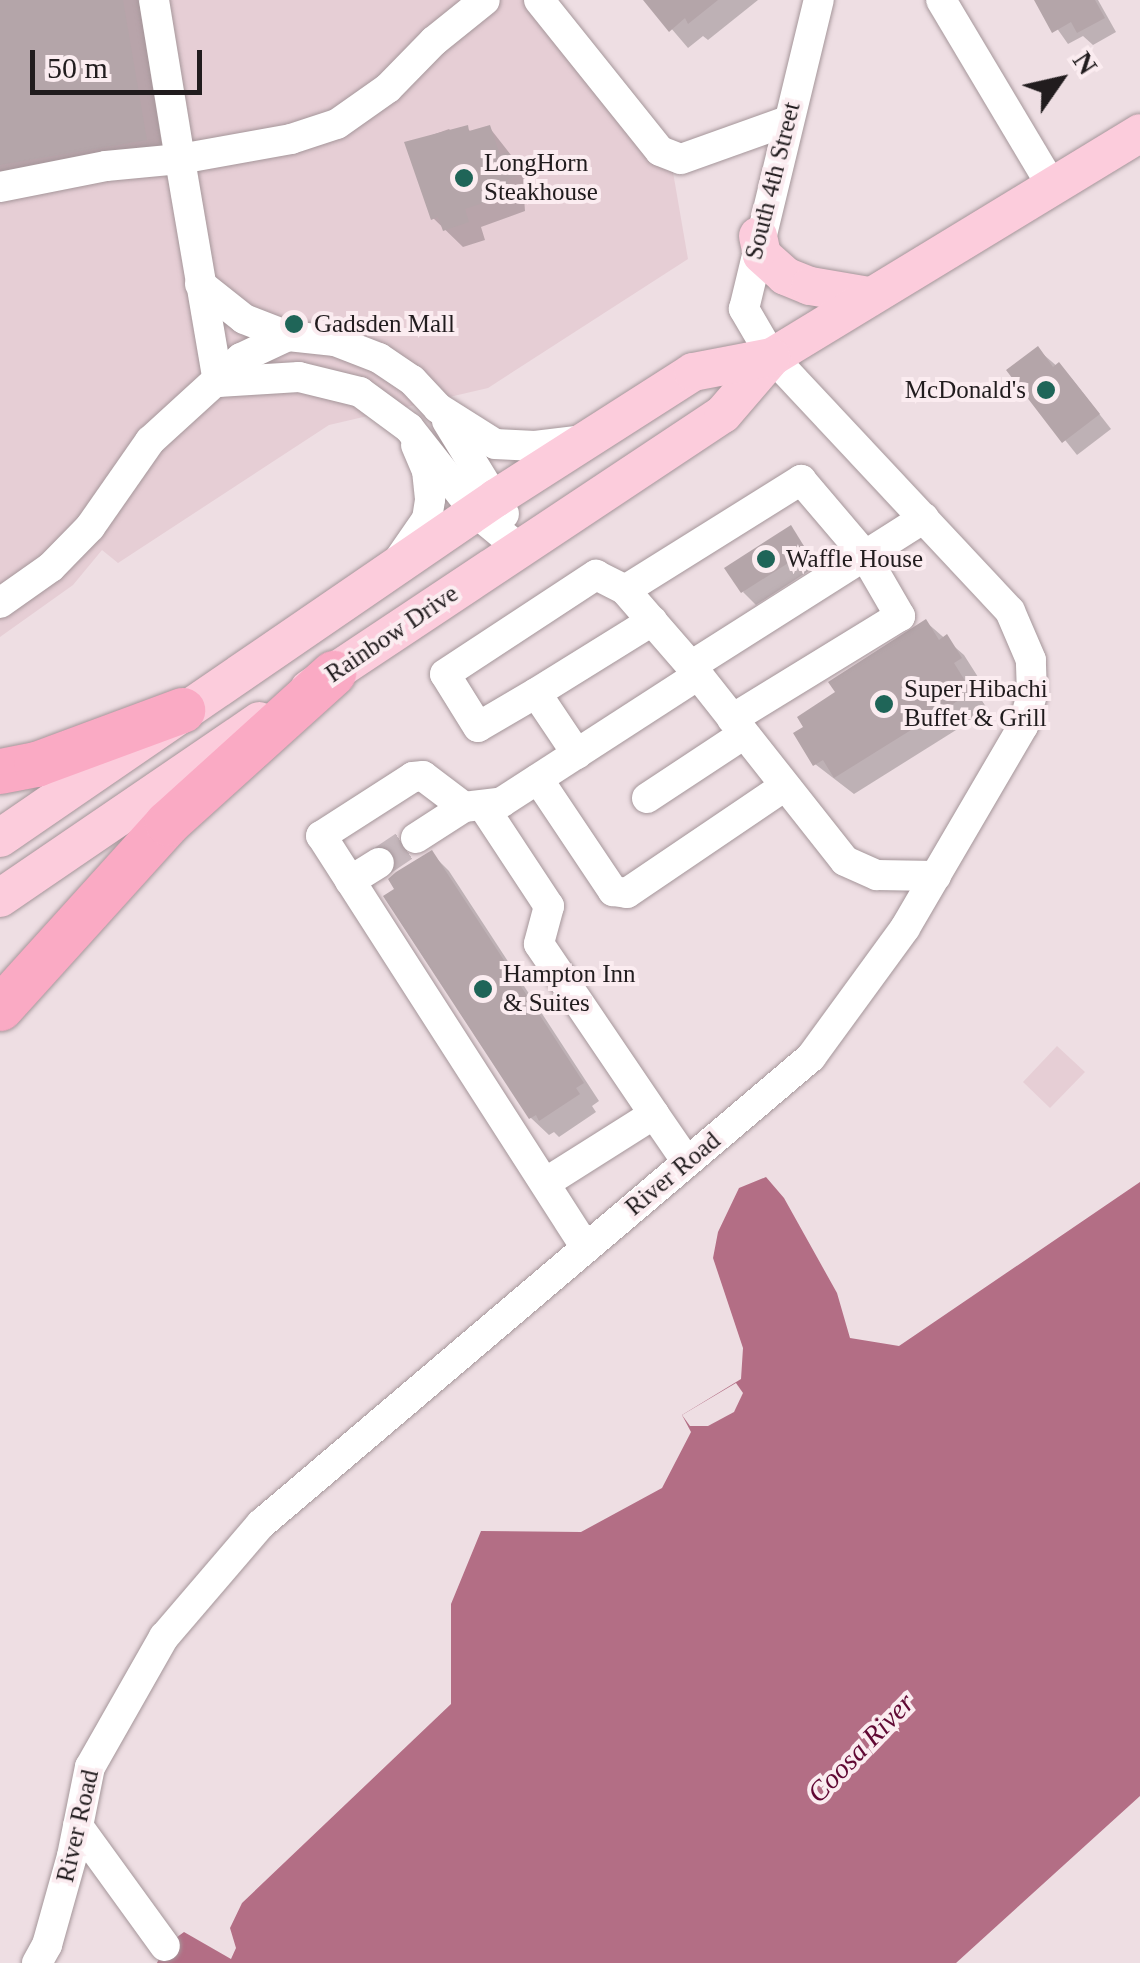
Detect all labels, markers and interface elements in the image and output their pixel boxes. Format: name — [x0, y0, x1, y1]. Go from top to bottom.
scale bar — [35, 30, 208, 92]
north arrow — [1010, 30, 1110, 130]
text: N — [1067, 46, 1104, 80]
text: 50 m — [47, 51, 108, 84]
street label: South 4th Street — [739, 99, 807, 263]
place label: LongHorn Steakhouse — [484, 149, 598, 208]
marker: LongHorn Steakhouse — [453, 167, 475, 189]
place label: Gadsden Mall — [314, 309, 455, 339]
marker: Gadsden Mall — [283, 313, 305, 335]
place label: McDonald's — [905, 375, 1026, 405]
marker: McDonald's — [1035, 379, 1057, 401]
place label: Waffle House — [786, 544, 923, 574]
marker: Waffle House — [755, 548, 777, 570]
street label: Rainbow Drive — [320, 579, 464, 689]
place label: Super Hibachi Buffet & Grill — [904, 675, 1048, 734]
marker: Super Hibachi Buffet & Grill — [873, 693, 895, 715]
place label: Hampton Inn & Suites — [503, 960, 636, 1019]
marker: Hampton Inn & Suites — [472, 978, 494, 1000]
street label: River Road — [619, 1126, 727, 1222]
water label: Coosa River — [801, 1686, 921, 1810]
street label: River Road — [50, 1767, 106, 1885]

